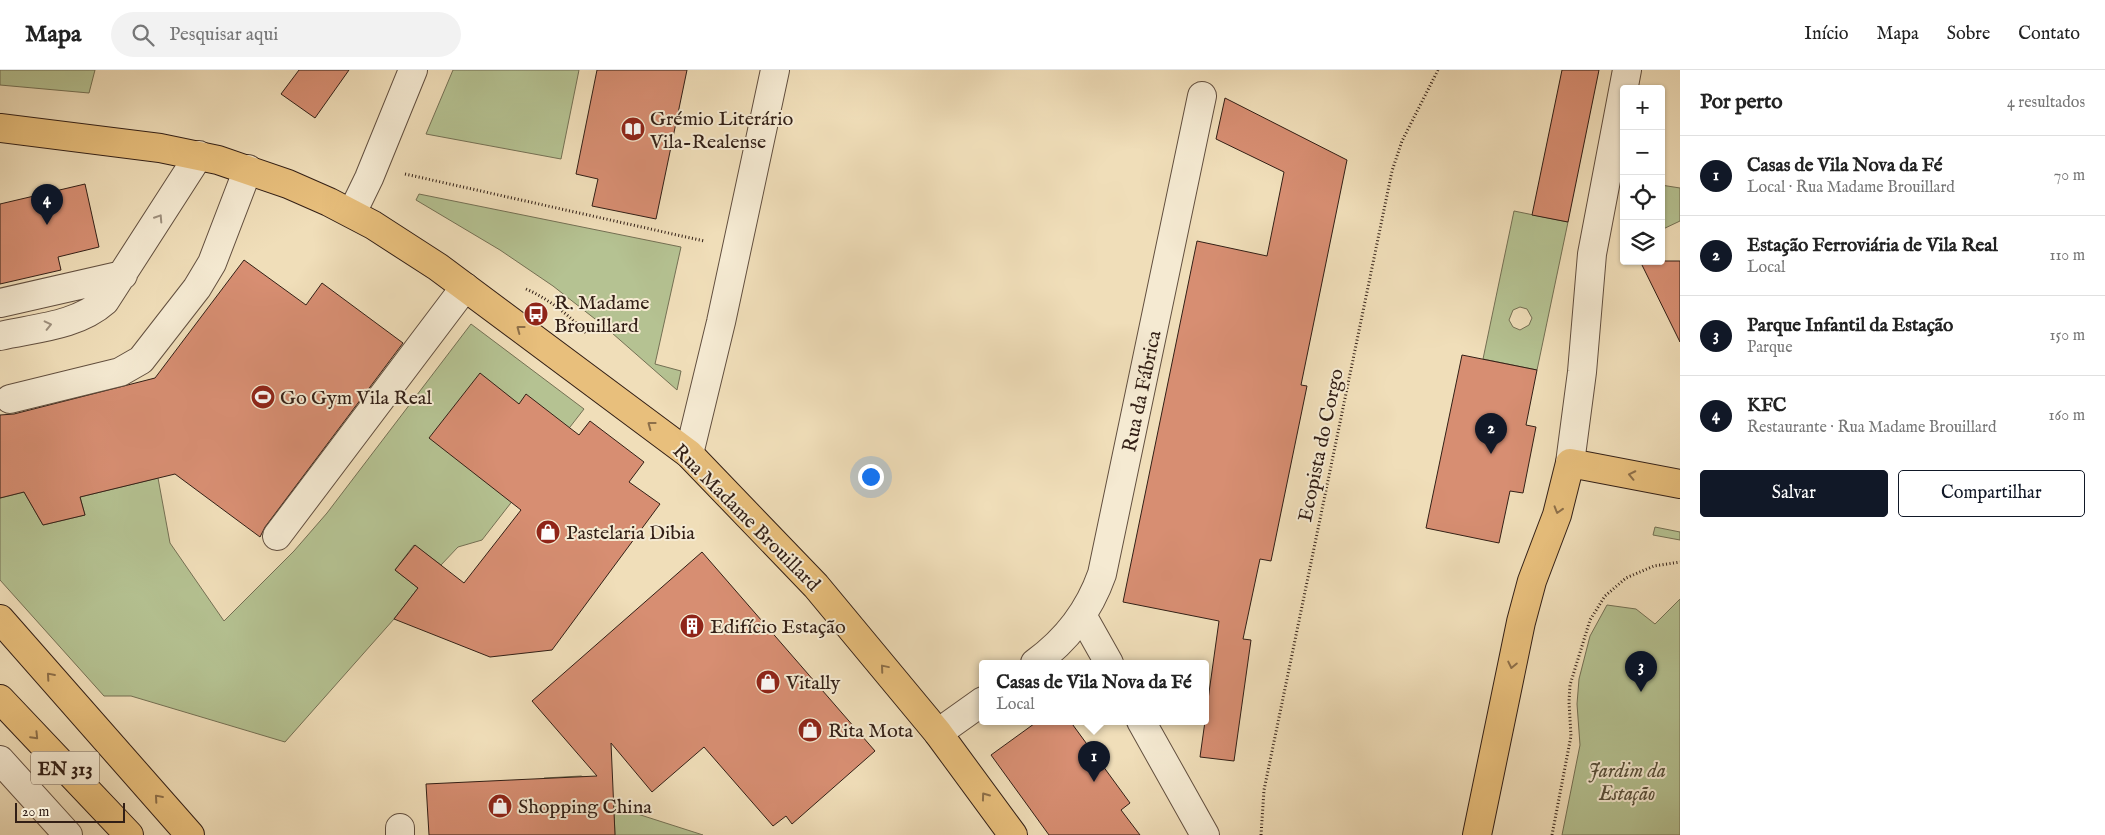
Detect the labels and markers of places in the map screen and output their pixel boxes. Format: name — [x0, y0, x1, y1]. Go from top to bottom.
place label: Grémio Literário Vila-Realense — [649, 107, 793, 155]
library icon: Grémio Literário Vila-Realense — [620, 116, 646, 142]
pin: 4 — [31, 184, 63, 225]
place label: R. Madame Brouillard — [554, 291, 649, 339]
bus stop icon: R. Madame Brouillard — [523, 301, 549, 327]
sports icon: Go Gym Vila Real — [250, 384, 276, 410]
place label: Go Gym Vila Real — [280, 386, 432, 411]
pin: 2 — [1475, 413, 1507, 454]
shop icon: Pastelaria Dibia — [535, 519, 561, 545]
place label: Pastelaria Dibia — [566, 521, 695, 546]
building icon: Edifício Estação — [679, 613, 705, 639]
place label: Edifício Estação — [710, 615, 846, 640]
pin: 3 — [1625, 651, 1657, 692]
shop icon: Vitally — [755, 669, 781, 695]
place label: Vitally — [785, 671, 841, 696]
shop icon: Rita Mota — [797, 717, 823, 743]
place label: Rita Mota — [828, 719, 914, 744]
pin: 1 — [1078, 741, 1110, 782]
shop icon: Shopping China — [487, 793, 513, 819]
place label: Shopping China — [518, 795, 652, 820]

